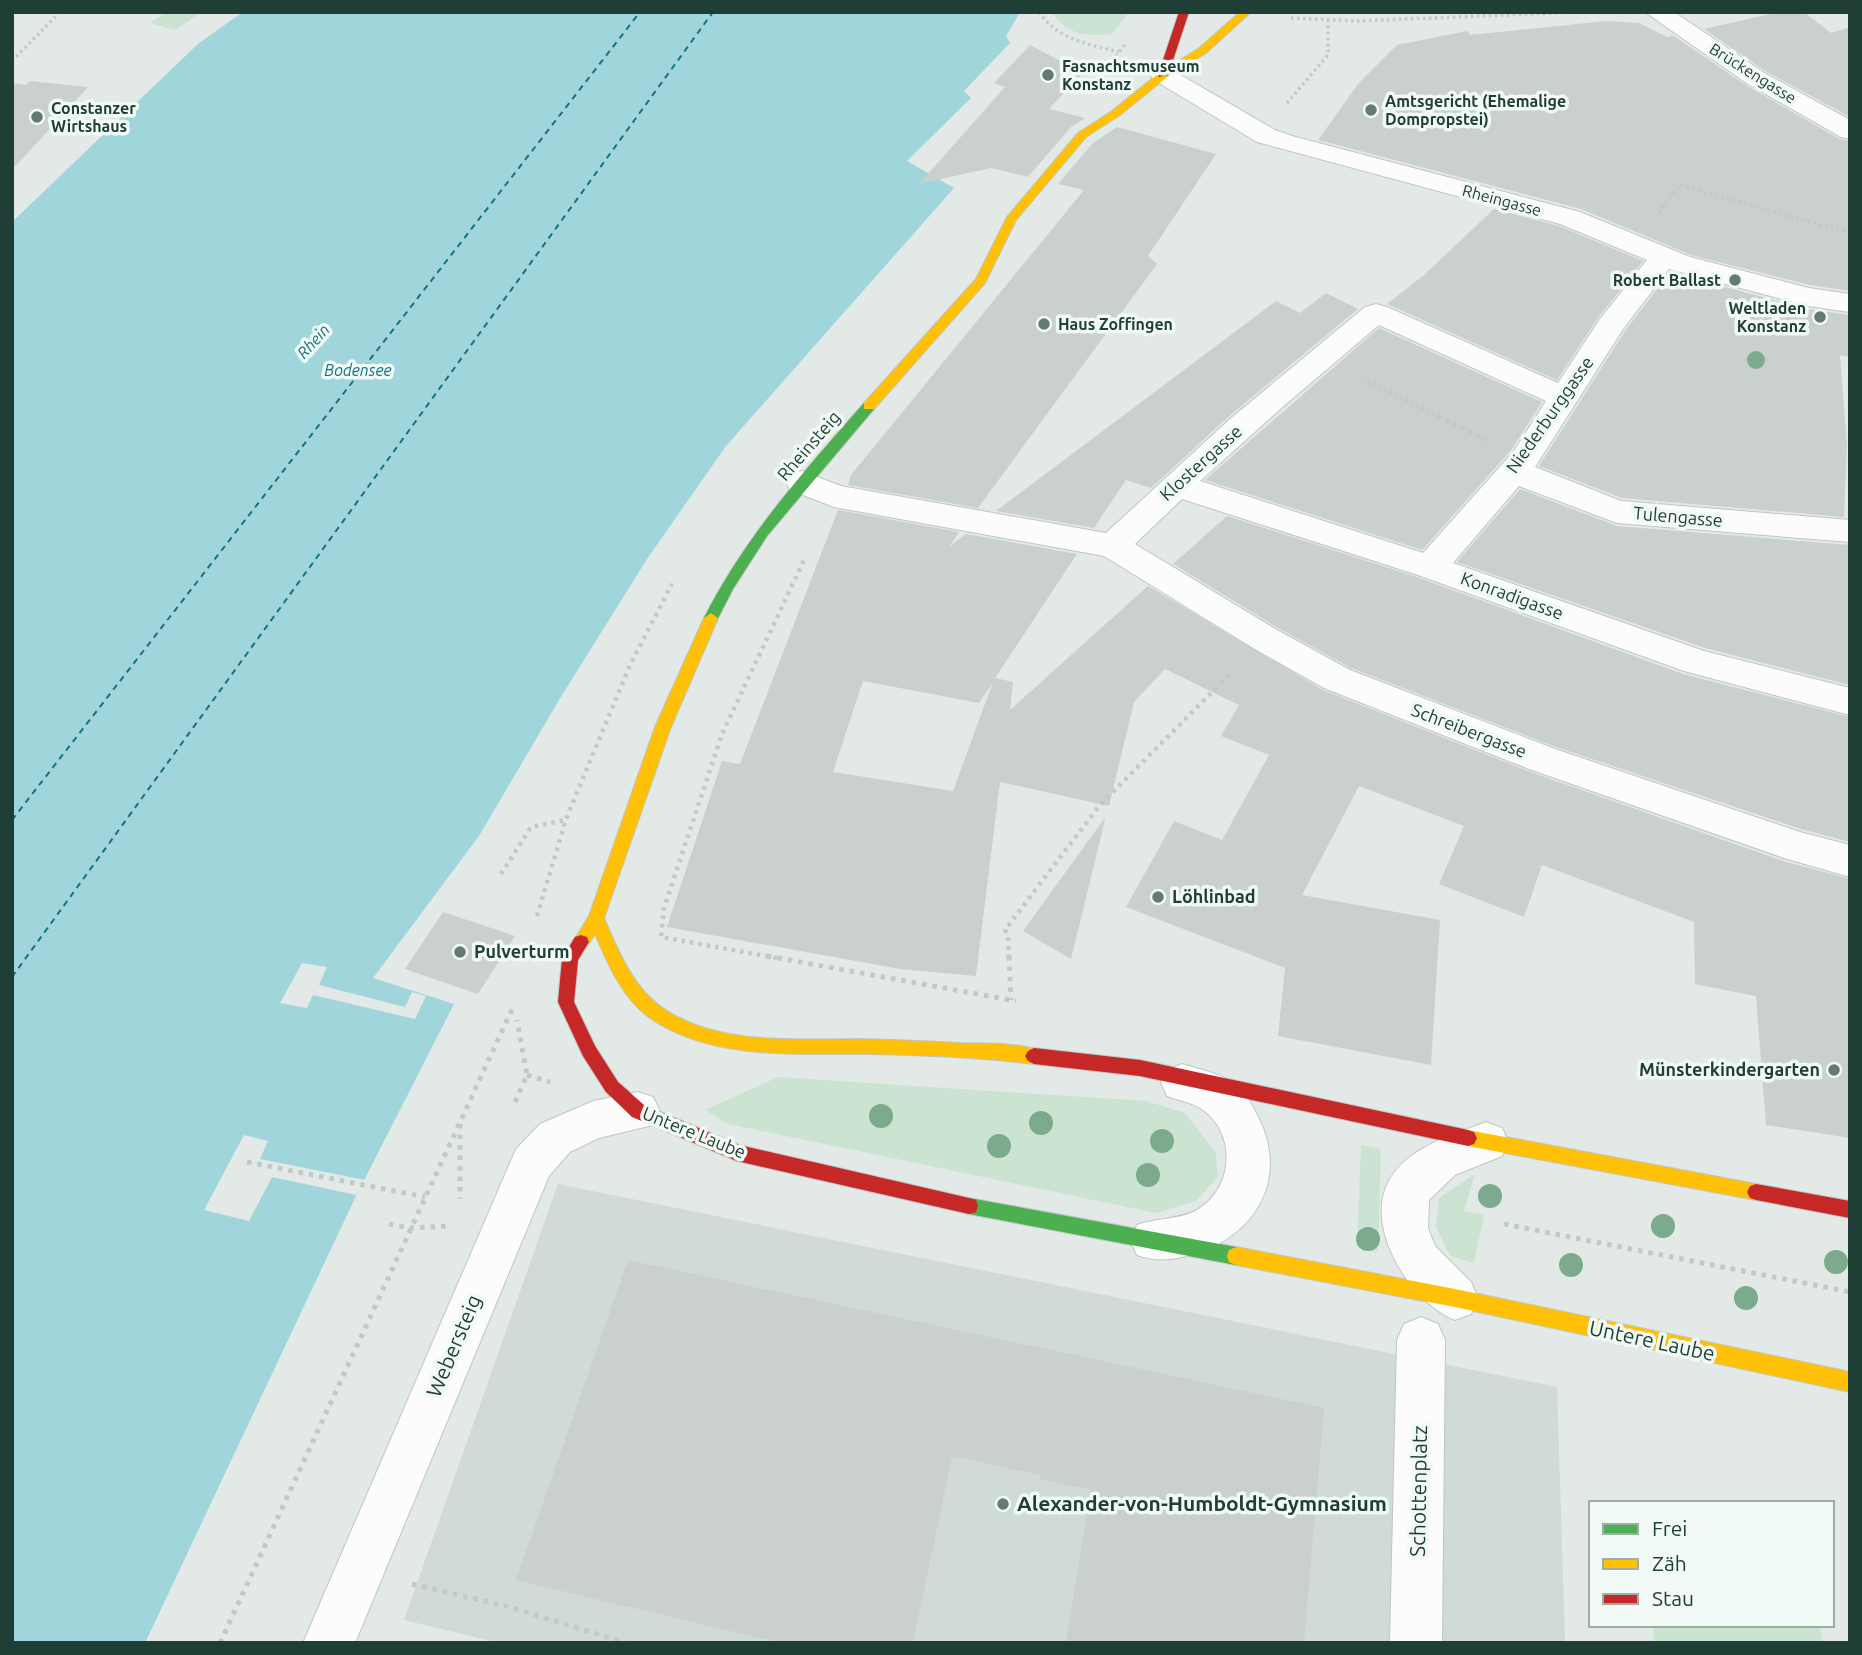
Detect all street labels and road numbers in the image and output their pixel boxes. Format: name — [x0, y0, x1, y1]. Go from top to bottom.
street label: Brückengasse — [1706, 39, 1800, 107]
street label: Rheingasse — [1460, 181, 1544, 219]
street label: Niederburggasse — [1502, 352, 1597, 477]
street label: Rheinsteig — [773, 406, 844, 484]
street label: Klostergasse — [1155, 420, 1245, 504]
street label: Tulengasse — [1632, 502, 1724, 530]
street label: Konradigasse — [1458, 567, 1566, 623]
street label: Schreibergasse — [1409, 699, 1530, 761]
street label: Untere Laube — [640, 1102, 749, 1162]
street label: Webersteig — [421, 1291, 485, 1400]
street label: Untere Laube — [1587, 1315, 1717, 1365]
street label: Schottenplatz — [1405, 1425, 1431, 1557]

